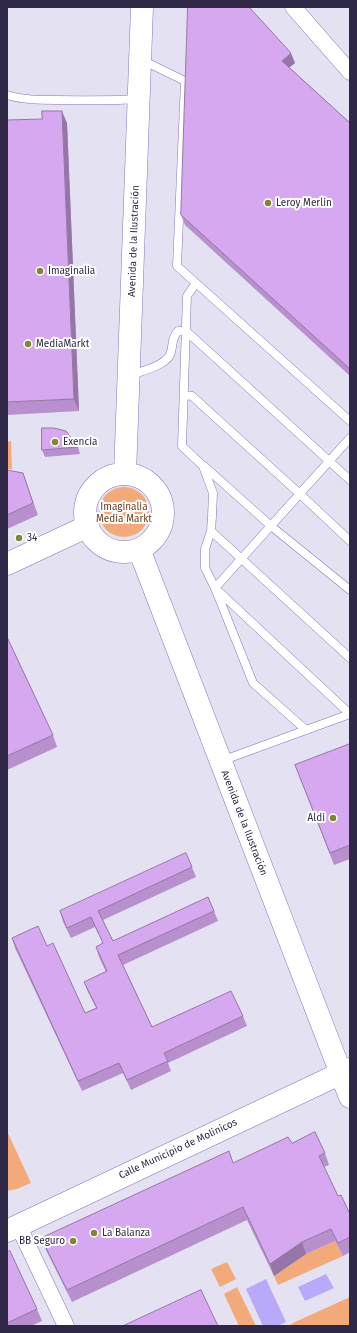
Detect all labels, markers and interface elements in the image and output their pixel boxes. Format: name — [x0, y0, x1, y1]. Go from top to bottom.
street label: Avenida de la Ilustración — [126, 185, 142, 297]
place label: Leroy Merlin — [276, 197, 332, 209]
marker: Leroy Merlin — [263, 198, 273, 208]
place label: Imaginalia — [48, 265, 95, 277]
marker: Imaginalia — [35, 266, 45, 276]
place label: MediaMarkt — [36, 338, 89, 350]
marker: MediaMarkt — [23, 339, 33, 349]
place label: Exencia — [63, 436, 97, 448]
marker: Exencia — [50, 437, 60, 447]
park label: Imaginalia Media Markt — [96, 501, 152, 524]
place label: 34 — [27, 532, 37, 544]
marker: 34 — [14, 533, 24, 543]
street label: Avenida de la Ilustración — [218, 769, 270, 877]
place label: Aldi — [308, 812, 325, 824]
marker: Aldi — [328, 813, 338, 823]
street label: Calle Municipio de Molinicos — [117, 1116, 239, 1182]
place label: La Balanza — [102, 1227, 150, 1239]
marker: La Balanza — [89, 1228, 99, 1238]
place label: BB Seguro — [19, 1235, 65, 1247]
marker: BB Seguro — [68, 1236, 78, 1246]

